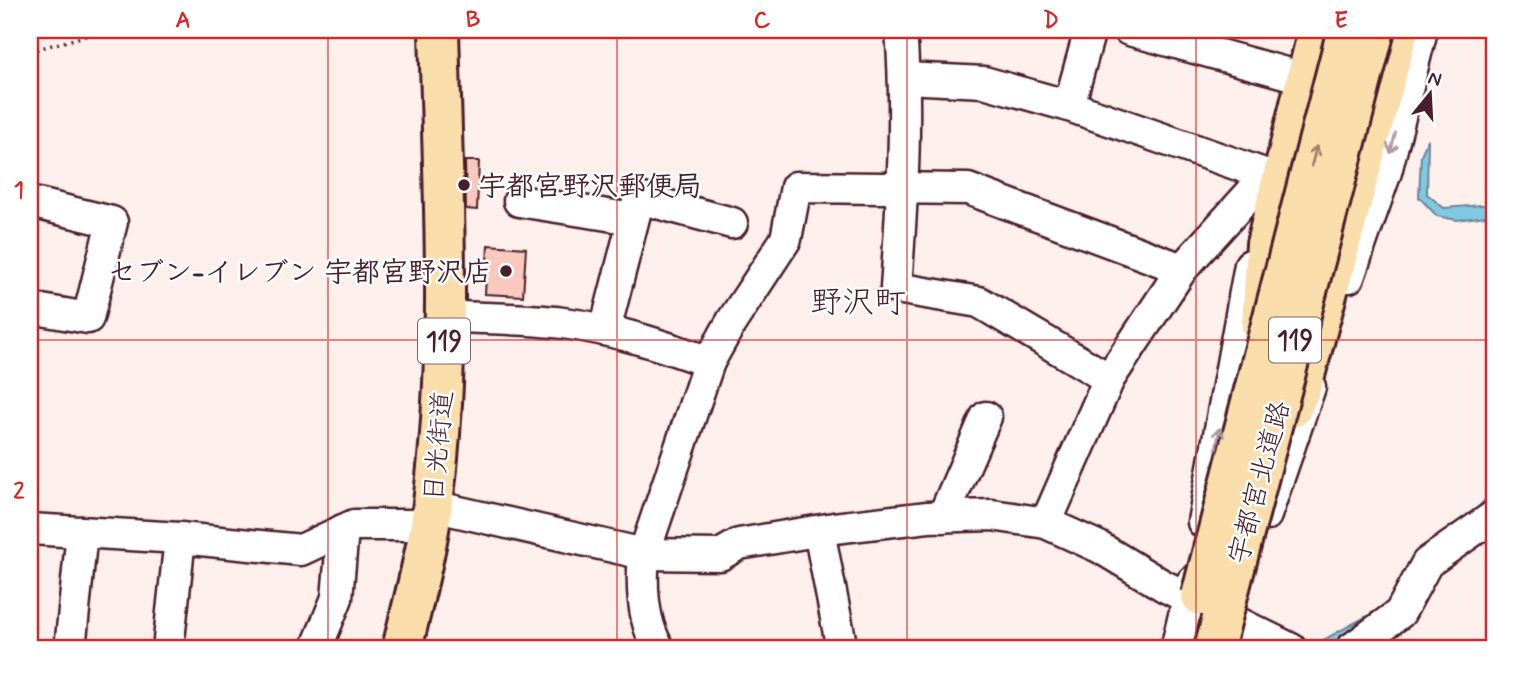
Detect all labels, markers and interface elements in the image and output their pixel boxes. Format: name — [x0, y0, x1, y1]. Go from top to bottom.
text: A — [175, 6, 191, 36]
text: B — [466, 6, 481, 36]
text: C — [754, 6, 771, 36]
text: D — [1043, 6, 1059, 36]
text: E — [1334, 6, 1348, 36]
north arrow — [1394, 60, 1464, 130]
text: N — [1425, 65, 1445, 93]
one-way arrow — [1386, 131, 1399, 154]
one-way arrow — [1308, 145, 1321, 168]
place label: 宇都宮野沢郵便局 — [478, 169, 702, 206]
text: 1 — [14, 176, 24, 206]
marker: 宇都宮野沢郵便局 — [456, 177, 472, 193]
place label: セブン-イレブン 宇都宮野沢店 — [108, 255, 492, 292]
marker: セブン-イレブン 宇都宮野沢店 — [498, 263, 514, 279]
district label: 野沢町 — [810, 282, 906, 324]
road number: 119 — [418, 318, 470, 364]
road number: 119 — [1269, 318, 1321, 362]
street label: 日光街道 — [416, 389, 463, 504]
street label: 宇都宮北道路 — [1221, 397, 1300, 569]
one-way arrow — [1212, 427, 1226, 450]
text: 2 — [13, 477, 25, 507]

